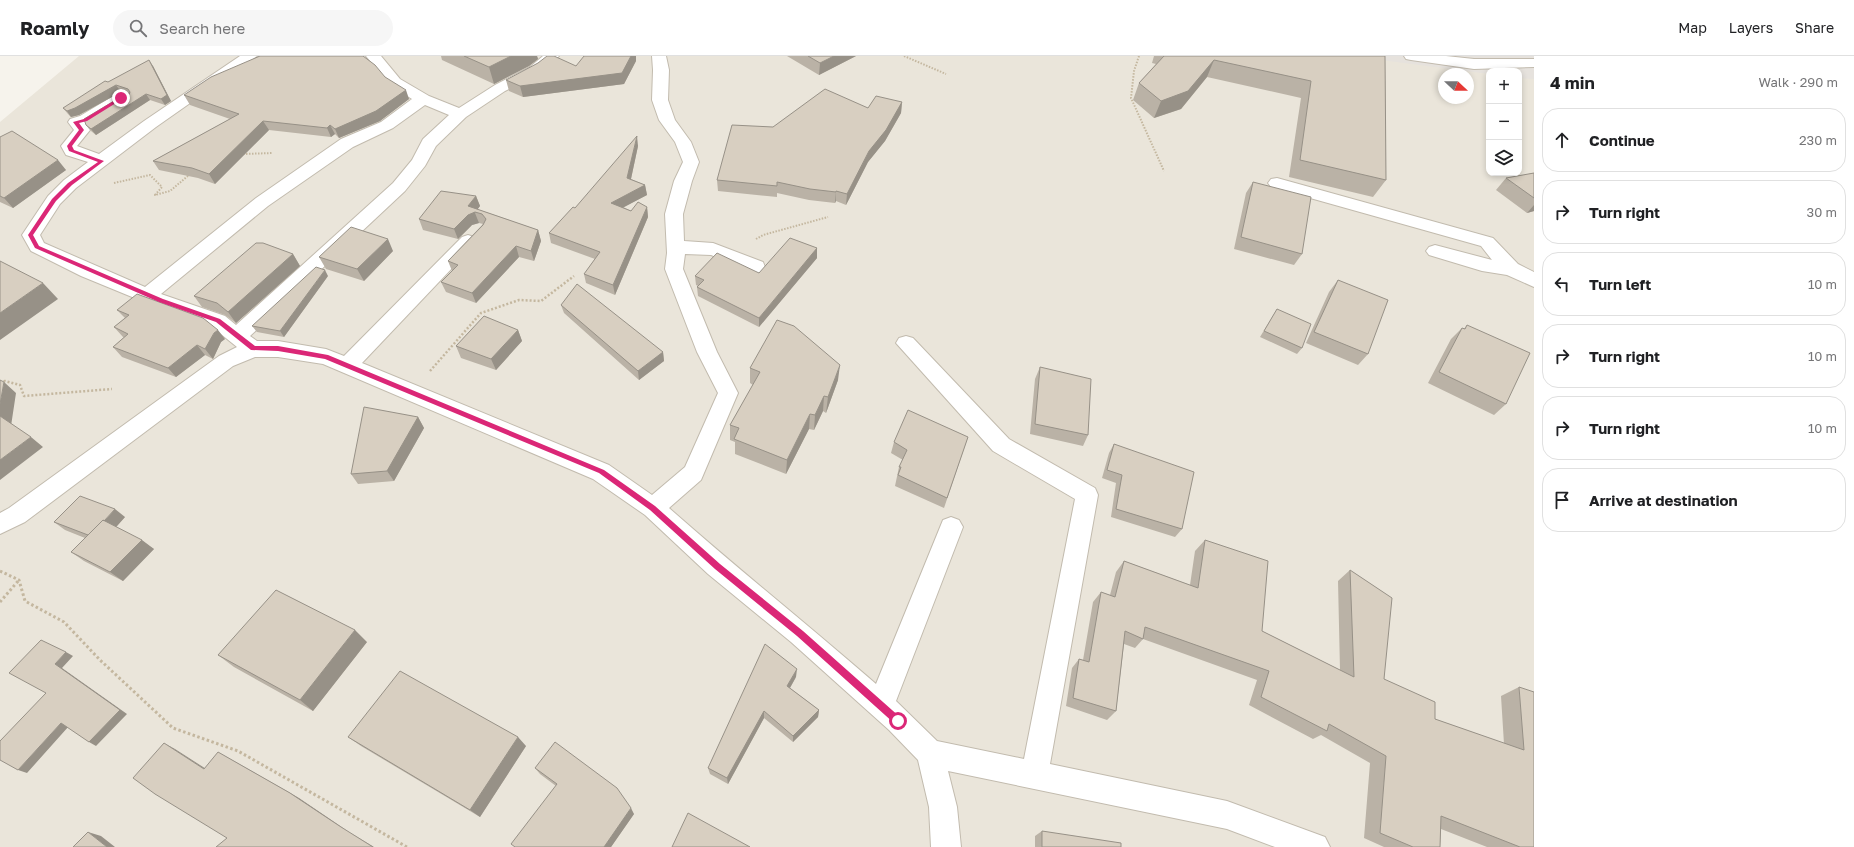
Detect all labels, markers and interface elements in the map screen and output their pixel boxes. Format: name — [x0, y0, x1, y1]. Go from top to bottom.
search box — [113, 10, 393, 46]
text: Roamly — [20, 16, 89, 39]
icon: search — [127, 17, 149, 39]
text: Search here — [159, 19, 245, 37]
text: Map — [1678, 19, 1707, 36]
text: Layers — [1729, 19, 1773, 36]
text: Share — [1795, 19, 1834, 36]
north arrow — [1438, 68, 1474, 104]
map controls — [1486, 68, 1522, 176]
button: + — [1486, 68, 1522, 104]
text: 4 min — [1550, 72, 1595, 93]
text: Walk · 290 m — [1759, 74, 1838, 90]
route end — [112, 89, 130, 107]
button: − — [1486, 104, 1522, 140]
icon: ahead — [1551, 129, 1573, 151]
text: Continue — [1589, 131, 1655, 149]
text: 230 m — [1799, 132, 1837, 148]
button: layers — [1486, 140, 1522, 176]
icon: right — [1551, 201, 1573, 223]
text: Turn right — [1589, 203, 1660, 221]
text: 30 m — [1807, 204, 1837, 220]
icon: left — [1551, 273, 1573, 295]
text: Turn left — [1589, 275, 1651, 293]
text: 10 m — [1808, 276, 1837, 292]
icon: right — [1551, 345, 1573, 367]
text: Turn right — [1589, 347, 1660, 365]
text: 10 m — [1808, 348, 1837, 364]
icon: right — [1551, 417, 1573, 439]
text: Turn right — [1589, 419, 1660, 437]
text: 10 m — [1808, 420, 1837, 436]
icon: arrive — [1551, 489, 1573, 511]
text: Arrive at destination — [1589, 491, 1738, 509]
route start — [889, 712, 907, 730]

